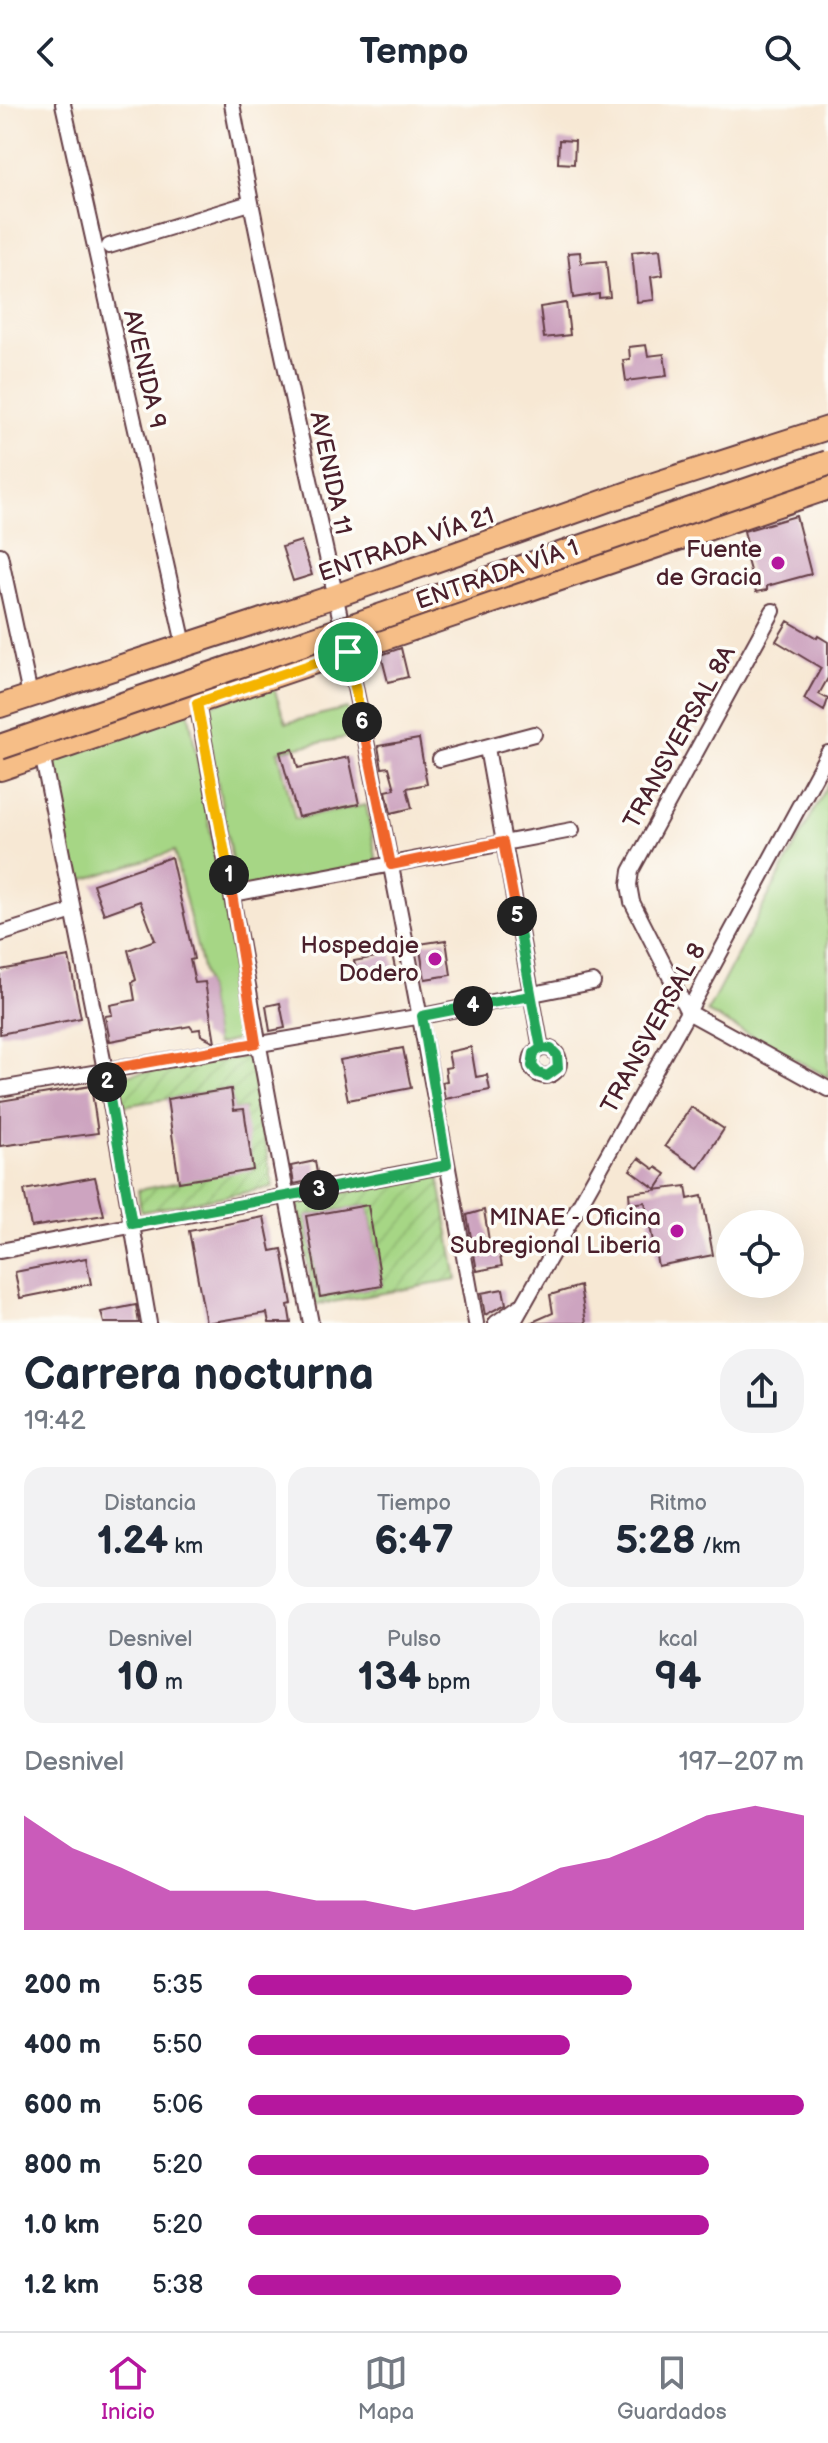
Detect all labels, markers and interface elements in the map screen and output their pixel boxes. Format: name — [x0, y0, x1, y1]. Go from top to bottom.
icon: back — [24, 30, 68, 74]
icon: search — [760, 30, 804, 74]
text: Tempo — [359, 31, 469, 74]
street label: AVENIDA 9 — [117, 307, 172, 431]
street label: AVENIDA 11 — [303, 409, 358, 537]
street label: ENTRADA VÍA 21 — [314, 500, 498, 588]
street label: ENTRADA VÍA 1 — [412, 532, 582, 616]
place label: Fuente de Gracia — [656, 535, 762, 592]
marker: Fuente de Gracia — [769, 554, 787, 572]
pin — [314, 618, 382, 686]
icon: arrive — [326, 630, 370, 674]
street label: TRANSVERSAL 8A — [617, 640, 742, 834]
pin: 6 — [342, 702, 382, 742]
text: 6 — [355, 708, 369, 735]
pin: 1 — [209, 855, 249, 895]
text: 1 — [224, 861, 234, 888]
pin: 5 — [497, 896, 537, 936]
text: 5 — [511, 902, 523, 929]
place label: Hospedaje Dodero — [301, 931, 419, 988]
street label: TRANSVERSAL 8 — [595, 938, 712, 1118]
marker: Hospedaje Dodero — [426, 950, 444, 968]
pin: 4 — [453, 986, 493, 1026]
text: 4 — [467, 992, 479, 1019]
pin: 2 — [87, 1062, 127, 1102]
text: 2 — [100, 1068, 114, 1095]
pin: 3 — [299, 1170, 339, 1210]
text: 3 — [313, 1176, 325, 1203]
place label: MINAE - Oficina Subregional Liberia — [450, 1203, 661, 1260]
map controls — [716, 1210, 804, 1298]
button: locate — [716, 1210, 804, 1298]
marker: MINAE - Oficina Subregional Liberia — [668, 1222, 686, 1240]
text: Carrera nocturna — [24, 1349, 374, 1402]
button: share — [720, 1349, 804, 1433]
text: 19:42 — [24, 1406, 86, 1437]
text: Distancia — [104, 1490, 196, 1517]
text: Tiempo — [377, 1490, 451, 1517]
text: Ritmo — [649, 1490, 707, 1517]
text: 1.24 — [97, 1517, 168, 1565]
text: 6:47 — [374, 1517, 454, 1565]
text: 5:28 — [615, 1517, 696, 1565]
text: km — [168, 1533, 203, 1560]
text: /km — [696, 1533, 741, 1560]
text: Desnivel — [108, 1626, 192, 1653]
text: Pulso — [387, 1626, 441, 1653]
text: kcal — [658, 1626, 698, 1653]
text: 10 — [117, 1653, 159, 1701]
text: 134 — [357, 1653, 421, 1701]
text: 94 — [655, 1653, 702, 1701]
text: m — [159, 1669, 183, 1696]
text: bpm — [421, 1669, 471, 1696]
text: Desnivel — [24, 1747, 124, 1778]
text: 197–207 m — [679, 1747, 804, 1778]
text: 200 m — [24, 1970, 101, 2001]
text: 5:35 — [152, 1970, 203, 2001]
text: 400 m — [24, 2030, 101, 2061]
text: 5:50 — [152, 2030, 202, 2061]
text: 600 m — [24, 2090, 101, 2121]
text: 5:06 — [152, 2090, 203, 2121]
text: 800 m — [24, 2150, 101, 2181]
text: 5:20 — [152, 2150, 203, 2181]
text: 1.0 km — [24, 2210, 100, 2241]
text: 5:20 — [152, 2210, 203, 2241]
text: 1.2 km — [24, 2270, 99, 2301]
text: 5:38 — [152, 2270, 203, 2301]
tab: Inicio — [101, 2351, 155, 2426]
tab: Mapa — [358, 2351, 414, 2426]
tab: Guardados — [617, 2351, 727, 2426]

